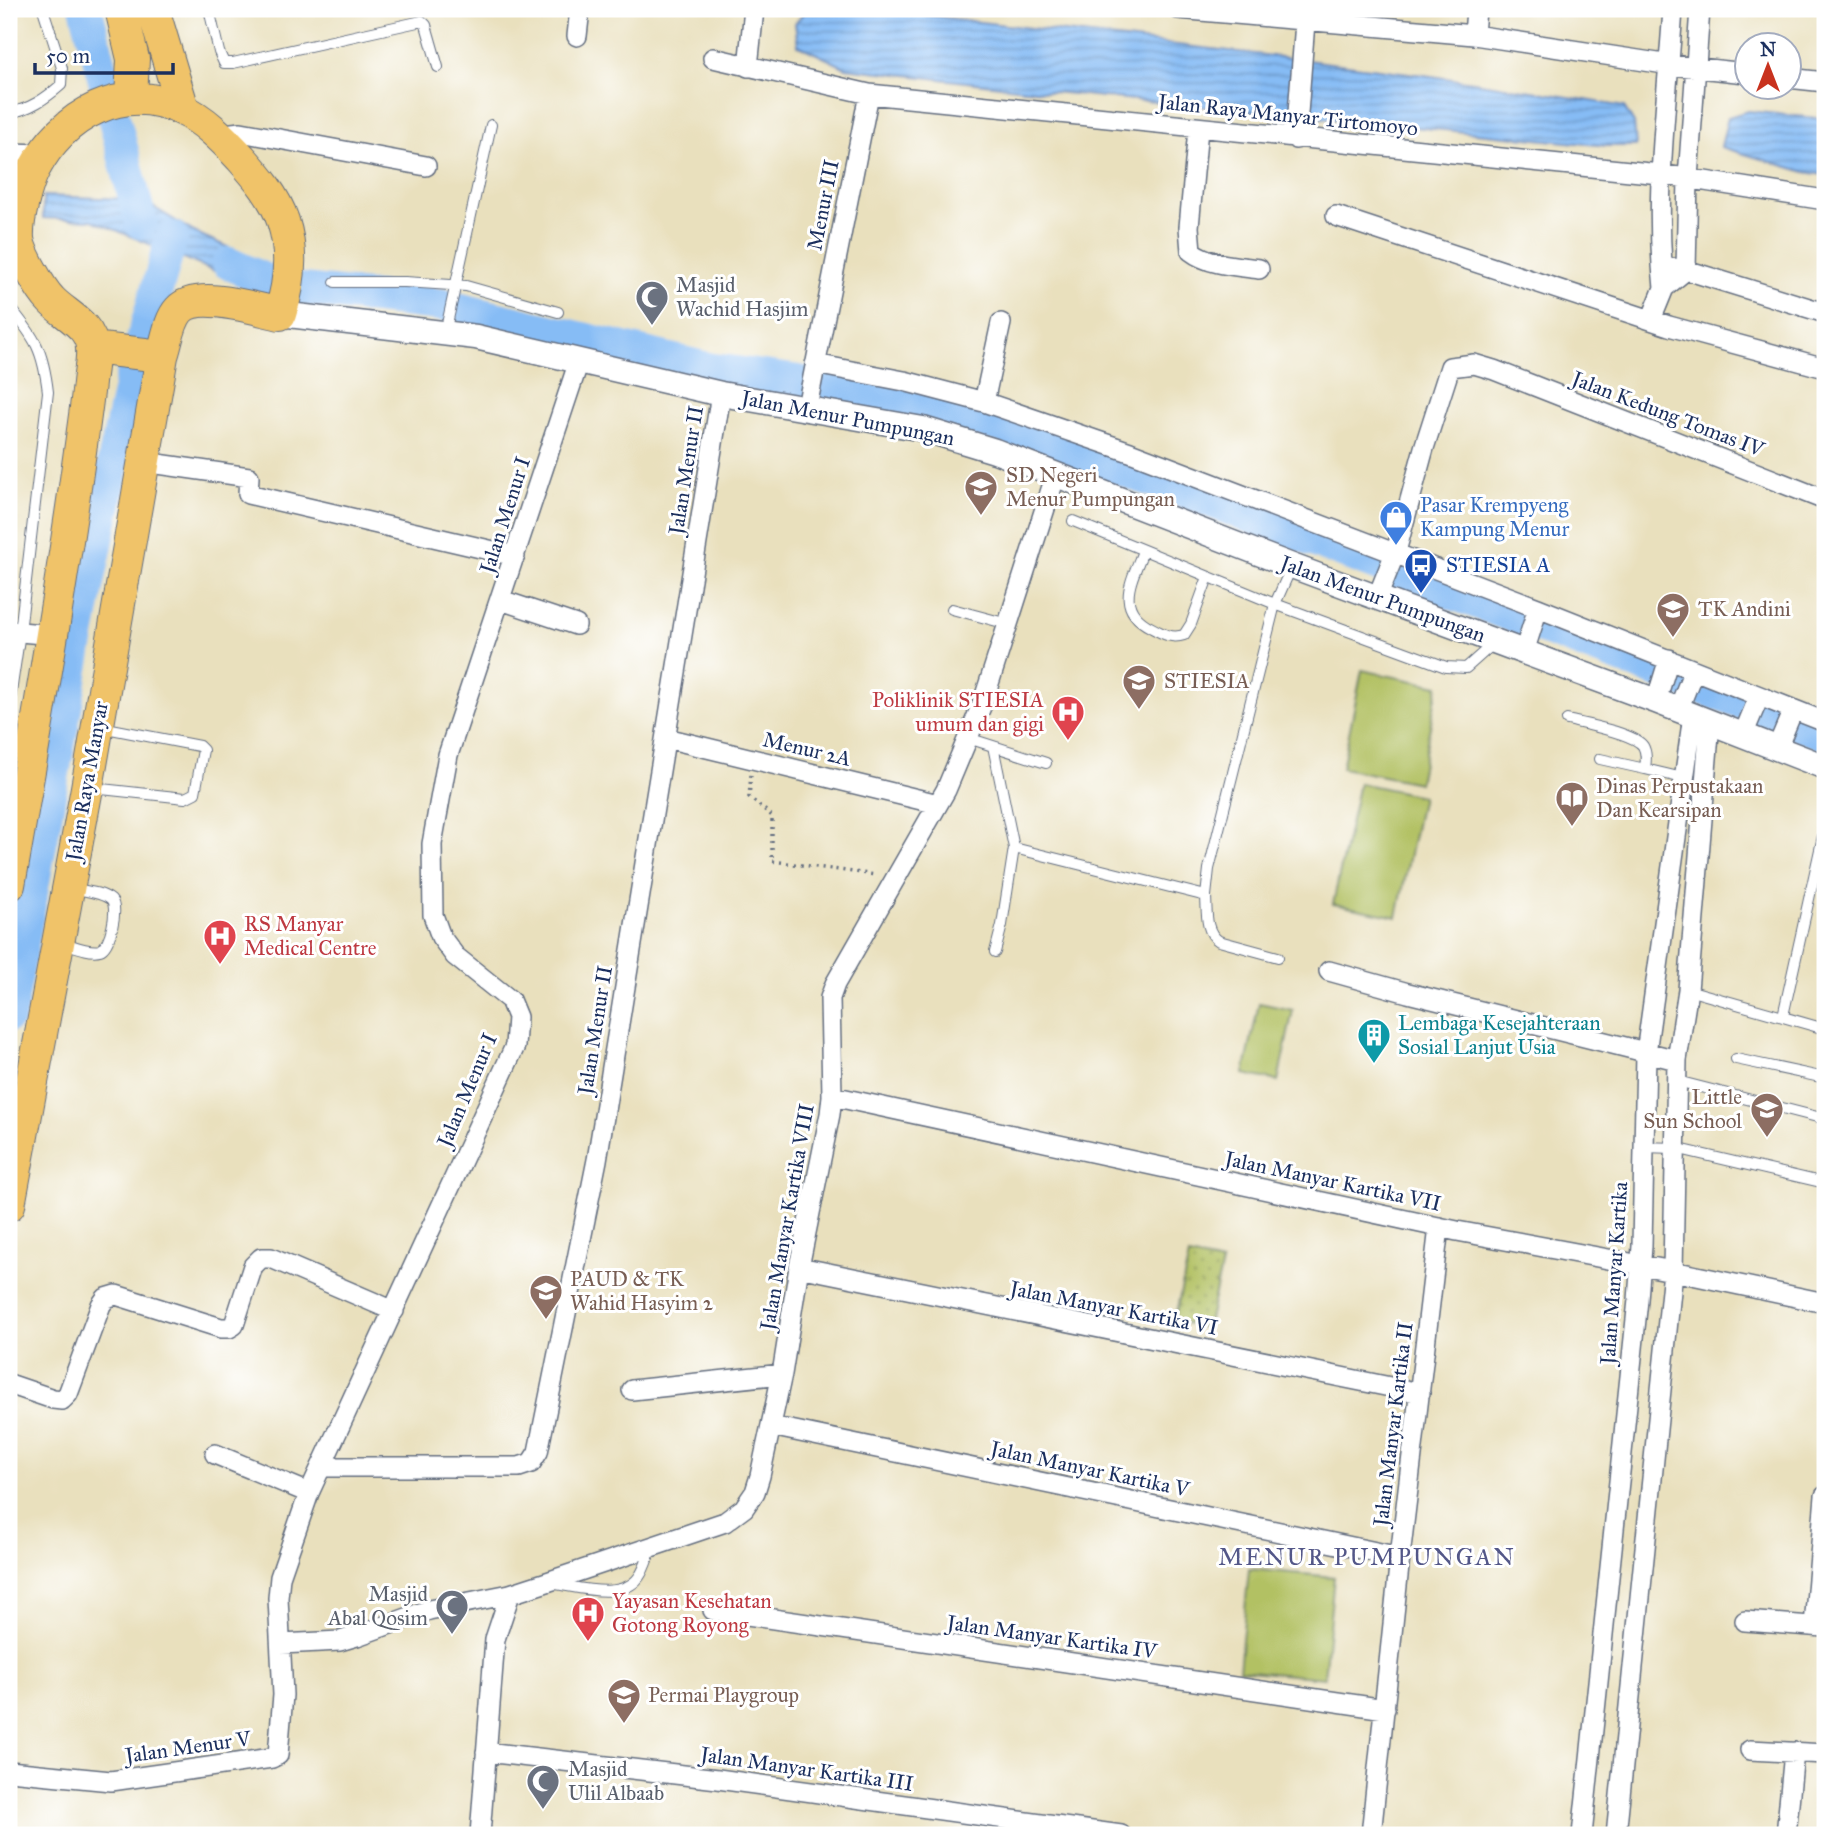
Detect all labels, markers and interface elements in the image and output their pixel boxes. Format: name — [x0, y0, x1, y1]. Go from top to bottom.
scale bar — [35, 32, 173, 76]
north arrow — [1732, 32, 1802, 102]
text: N — [1760, 38, 1776, 61]
text: 50 m — [46, 43, 91, 69]
street label: Jalan Raya Manyar Tirtomoyo — [1155, 88, 1419, 142]
street label: Menur III — [801, 157, 845, 253]
place label: Masjid Wachid Hasjim — [676, 272, 809, 322]
mosque icon: Masjid Wachid Hasjim — [633, 278, 671, 327]
street label: Jalan Kedung Tomas IV — [1566, 365, 1769, 463]
street label: Jalan Menur Pumpungan — [737, 384, 957, 451]
street label: Jalan Menur II — [663, 404, 709, 538]
street label: Jalan Menur I — [473, 453, 536, 579]
place label: SD Negeri Menur Pumpungan — [1006, 462, 1175, 512]
school or university icon: SD Negeri Menur Pumpungan — [962, 468, 1000, 517]
place label: Pasar Krempyeng Kampung Menur — [1420, 492, 1569, 542]
shop icon: Pasar Krempyeng Kampung Menur — [1377, 498, 1415, 547]
bus stop icon: STIESIA A — [1402, 546, 1440, 595]
street label: Jalan Menur Pumpungan — [1275, 549, 1489, 648]
place label: STIESIA A — [1446, 552, 1550, 578]
school or university icon: TK Andini — [1654, 590, 1692, 639]
place label: TK Andini — [1698, 596, 1791, 622]
school or university icon: STIESIA — [1120, 662, 1158, 711]
place label: STIESIA — [1164, 668, 1250, 694]
place label: Poliklinik STIESIA umum dan gigi — [872, 687, 1044, 737]
hospital icon: Poliklinik STIESIA umum dan gigi — [1049, 693, 1087, 742]
street label: Jalan Raya Manyar — [60, 699, 114, 865]
street label: Menur 2A — [760, 726, 854, 772]
place label: Dinas Perpustakaan Dan Kearsipan — [1596, 773, 1763, 823]
library icon: Dinas Perpustakaan Dan Kearsipan — [1553, 779, 1591, 828]
place label: RS Manyar Medical Centre — [244, 911, 377, 961]
hospital icon: RS Manyar Medical Centre — [201, 917, 239, 966]
street label: Jalan Menur II — [572, 964, 618, 1098]
place label: Lembaga Kesejahteraan Sosial Lanjut Usia — [1398, 1010, 1601, 1060]
building icon: Lembaga Kesejahteraan Sosial Lanjut Usia — [1355, 1016, 1393, 1065]
street label: Jalan Menur I — [431, 1029, 503, 1153]
place label: Little Sun School — [1643, 1084, 1742, 1134]
school or university icon: Little Sun School — [1748, 1090, 1786, 1139]
street label: Jalan Manyar Kartika VIII — [754, 1102, 820, 1334]
street label: Jalan Manyar Kartika VII — [1221, 1145, 1444, 1217]
street label: Jalan Manyar Kartika — [1594, 1181, 1633, 1367]
place label: PAUD & TK Wahid Hasyim 2 — [570, 1266, 714, 1316]
school or university icon: PAUD & TK Wahid Hasyim 2 — [527, 1272, 565, 1321]
street label: Jalan Manyar Kartika VI — [1006, 1275, 1220, 1341]
street label: Jalan Manyar Kartika II — [1367, 1320, 1418, 1530]
street label: Jalan Manyar Kartika V — [986, 1435, 1193, 1503]
district label: MENUR PUMPUNGAN — [1218, 1542, 1516, 1572]
place label: Masjid Abal Qosim — [327, 1581, 428, 1631]
mosque icon: Masjid Abal Qosim — [433, 1587, 471, 1636]
place label: Yayasan Kesehatan Gotong Royong — [612, 1588, 772, 1638]
hospital icon: Yayasan Kesehatan Gotong Royong — [569, 1594, 607, 1643]
street label: Jalan Manyar Kartika IV — [944, 1609, 1160, 1665]
school or university icon: Permai Playgroup — [605, 1676, 643, 1725]
place label: Permai Playgroup — [648, 1682, 799, 1708]
street label: Jalan Menur V — [121, 1725, 254, 1769]
street label: Jalan Manyar Kartika III — [697, 1741, 915, 1797]
place label: Masjid Ulil Albaab — [568, 1756, 664, 1806]
mosque icon: Masjid Ulil Albaab — [524, 1762, 562, 1811]

